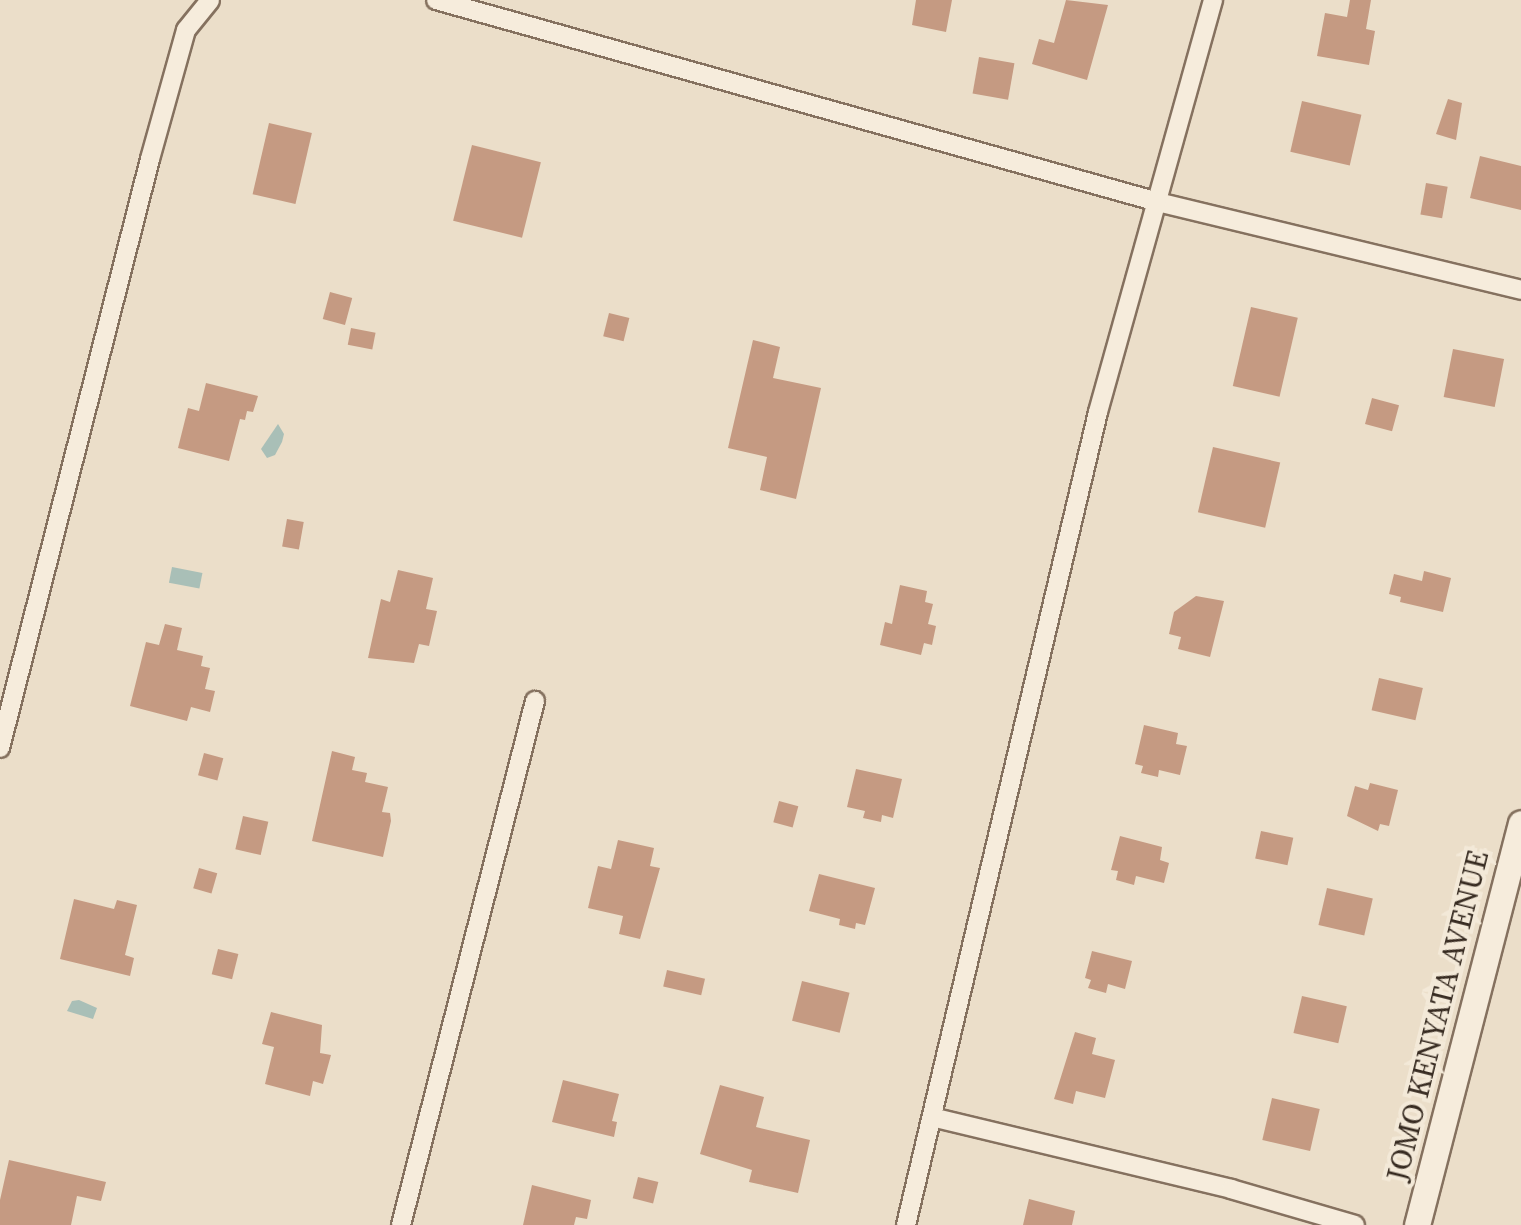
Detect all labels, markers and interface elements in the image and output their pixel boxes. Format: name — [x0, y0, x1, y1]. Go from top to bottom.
street label: JOMO KENYATA AVENUE — [1379, 847, 1497, 1185]

